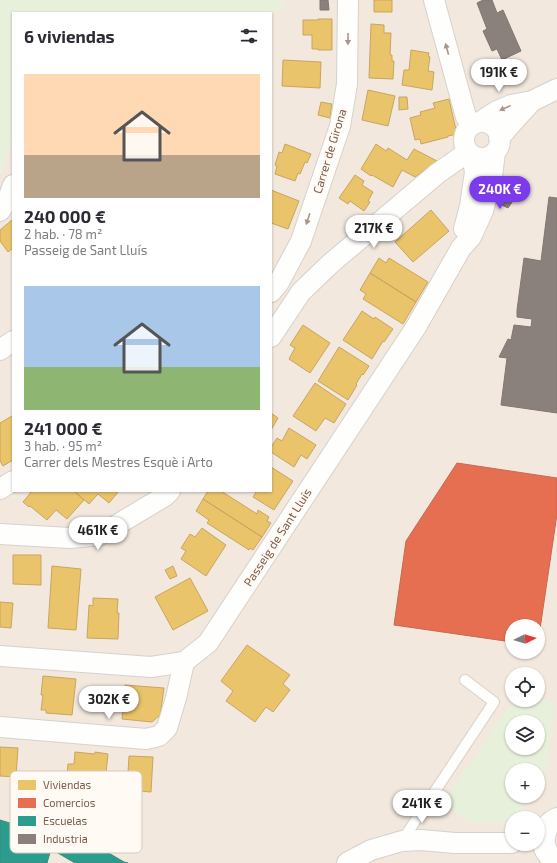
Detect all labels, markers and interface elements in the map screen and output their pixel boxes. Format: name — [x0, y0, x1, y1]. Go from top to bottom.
icon: filters — [238, 25, 260, 47]
text: 6 viviendas — [24, 26, 115, 46]
one-way arrow — [345, 33, 351, 46]
one-way arrow — [444, 42, 450, 55]
pin: 191K € — [466, 59, 532, 93]
text: 191K € — [480, 64, 518, 80]
icon: home — [106, 100, 178, 172]
one-way arrow — [498, 105, 510, 111]
street label: Carrer de Girona — [309, 107, 349, 195]
pin: 240K € — [467, 176, 533, 210]
text: 240K € — [478, 181, 522, 197]
text: 240 000 € — [24, 206, 106, 226]
one-way arrow — [305, 214, 311, 226]
pin: 217K € — [341, 215, 407, 249]
text: 217K € — [354, 220, 394, 236]
text: 2 hab. · 78 m² — [24, 226, 102, 242]
text: Passeig de Sant Lluís — [24, 242, 147, 258]
icon: home — [106, 312, 178, 384]
text: 241 000 € — [24, 418, 103, 438]
text: 3 hab. · 95 m² — [24, 438, 102, 454]
text: Carrer dels Mestres Esquè i Arto — [24, 454, 213, 470]
street label: Passeig de Sant Lluís — [240, 485, 314, 589]
pin: 461K € — [65, 517, 131, 551]
text: 461K € — [78, 522, 118, 538]
north arrow — [505, 619, 545, 659]
map controls — [505, 619, 545, 851]
button: locate — [505, 667, 545, 707]
pin: 302K € — [76, 686, 142, 720]
text: 302K € — [88, 691, 130, 707]
button: layers — [505, 715, 545, 755]
button: + — [505, 763, 545, 803]
legend — [10, 771, 142, 853]
text: Viviendas — [43, 778, 92, 791]
pin: 241K € — [389, 790, 455, 824]
text: 241K € — [402, 795, 442, 811]
text: Comercios — [43, 796, 96, 809]
button: − — [505, 811, 545, 851]
text: Escuelas — [43, 814, 88, 827]
text: Industria — [43, 832, 88, 845]

